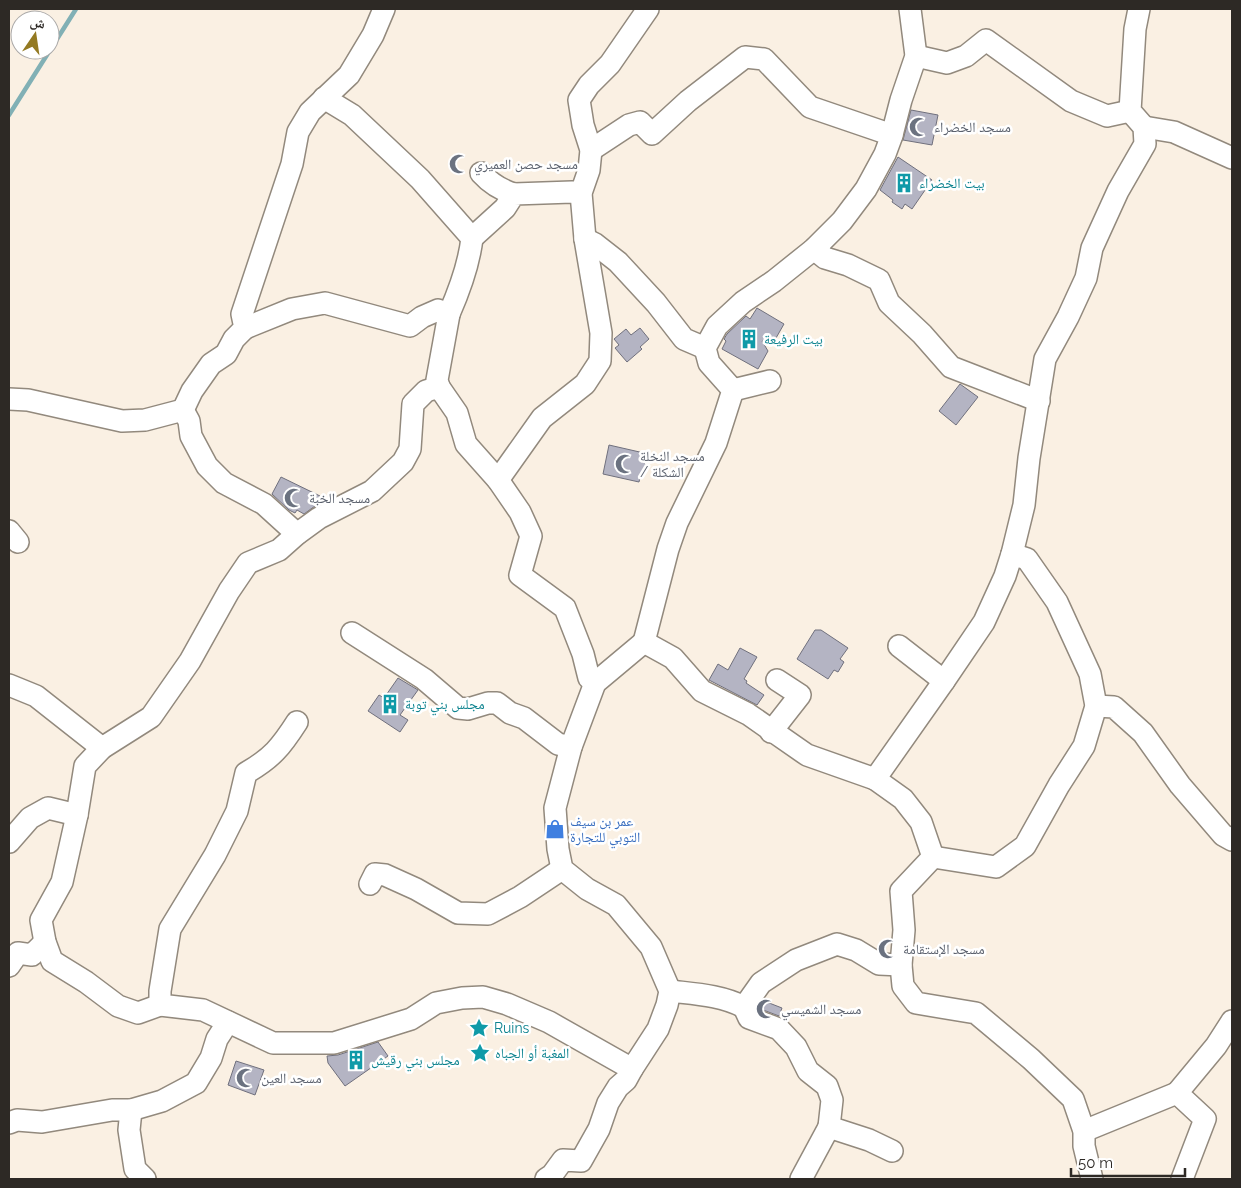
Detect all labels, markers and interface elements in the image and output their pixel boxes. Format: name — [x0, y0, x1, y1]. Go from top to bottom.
north arrow — [10, 10, 60, 60]
text: ش — [29, 13, 47, 33]
mosque icon: مسجد الخضراء — [908, 116, 930, 138]
place label: مسجد الخضراء — [934, 119, 1011, 136]
mosque icon: مسجد حصن العميري — [448, 153, 470, 175]
place label: مسجد حصن العميري — [474, 156, 578, 176]
building icon: بيت الخضراء — [893, 172, 915, 194]
place label: بيت الخضراء — [919, 175, 985, 192]
building icon: بيت الرفيعة — [738, 328, 760, 350]
place label: بيت الرفيعة — [764, 331, 823, 348]
place label: مسجد النخلة / الشكلة — [640, 448, 705, 480]
mosque icon: مسجد النخلة / الشكلة — [614, 453, 636, 475]
mosque icon: مسجد الخبة — [283, 487, 305, 509]
place label: مسجد الخبة — [309, 490, 370, 506]
building icon: مجلس بني توبة — [379, 693, 401, 715]
place label: مجلس بني توبة — [405, 696, 485, 716]
place label: عمر بن سيف التوبي للتجارة — [570, 813, 640, 849]
shop icon: عمر بن سيف التوبي للتجارة — [544, 818, 566, 840]
mosque icon: مسجد الإستقامة — [877, 938, 899, 960]
place label: مسجد الإستقامة — [903, 941, 985, 958]
mosque icon: مسجد الشميسي — [755, 998, 777, 1020]
place label: مسجد الشميسي — [781, 1001, 862, 1021]
place icon: Ruins — [468, 1017, 490, 1039]
place label: Ruins — [494, 1020, 530, 1036]
place icon: المغبة أو الجباه — [469, 1042, 491, 1064]
place label: المغبة أو الجباه — [495, 1045, 569, 1062]
building icon: مجلس بني رقيش — [345, 1049, 367, 1071]
place label: مجلس بني رقيش — [371, 1052, 460, 1072]
mosque icon: مسجد العين — [235, 1067, 257, 1089]
place label: مسجد العين — [261, 1070, 322, 1087]
scale bar — [1071, 1146, 1185, 1178]
text: 50 m — [1078, 1154, 1113, 1172]

